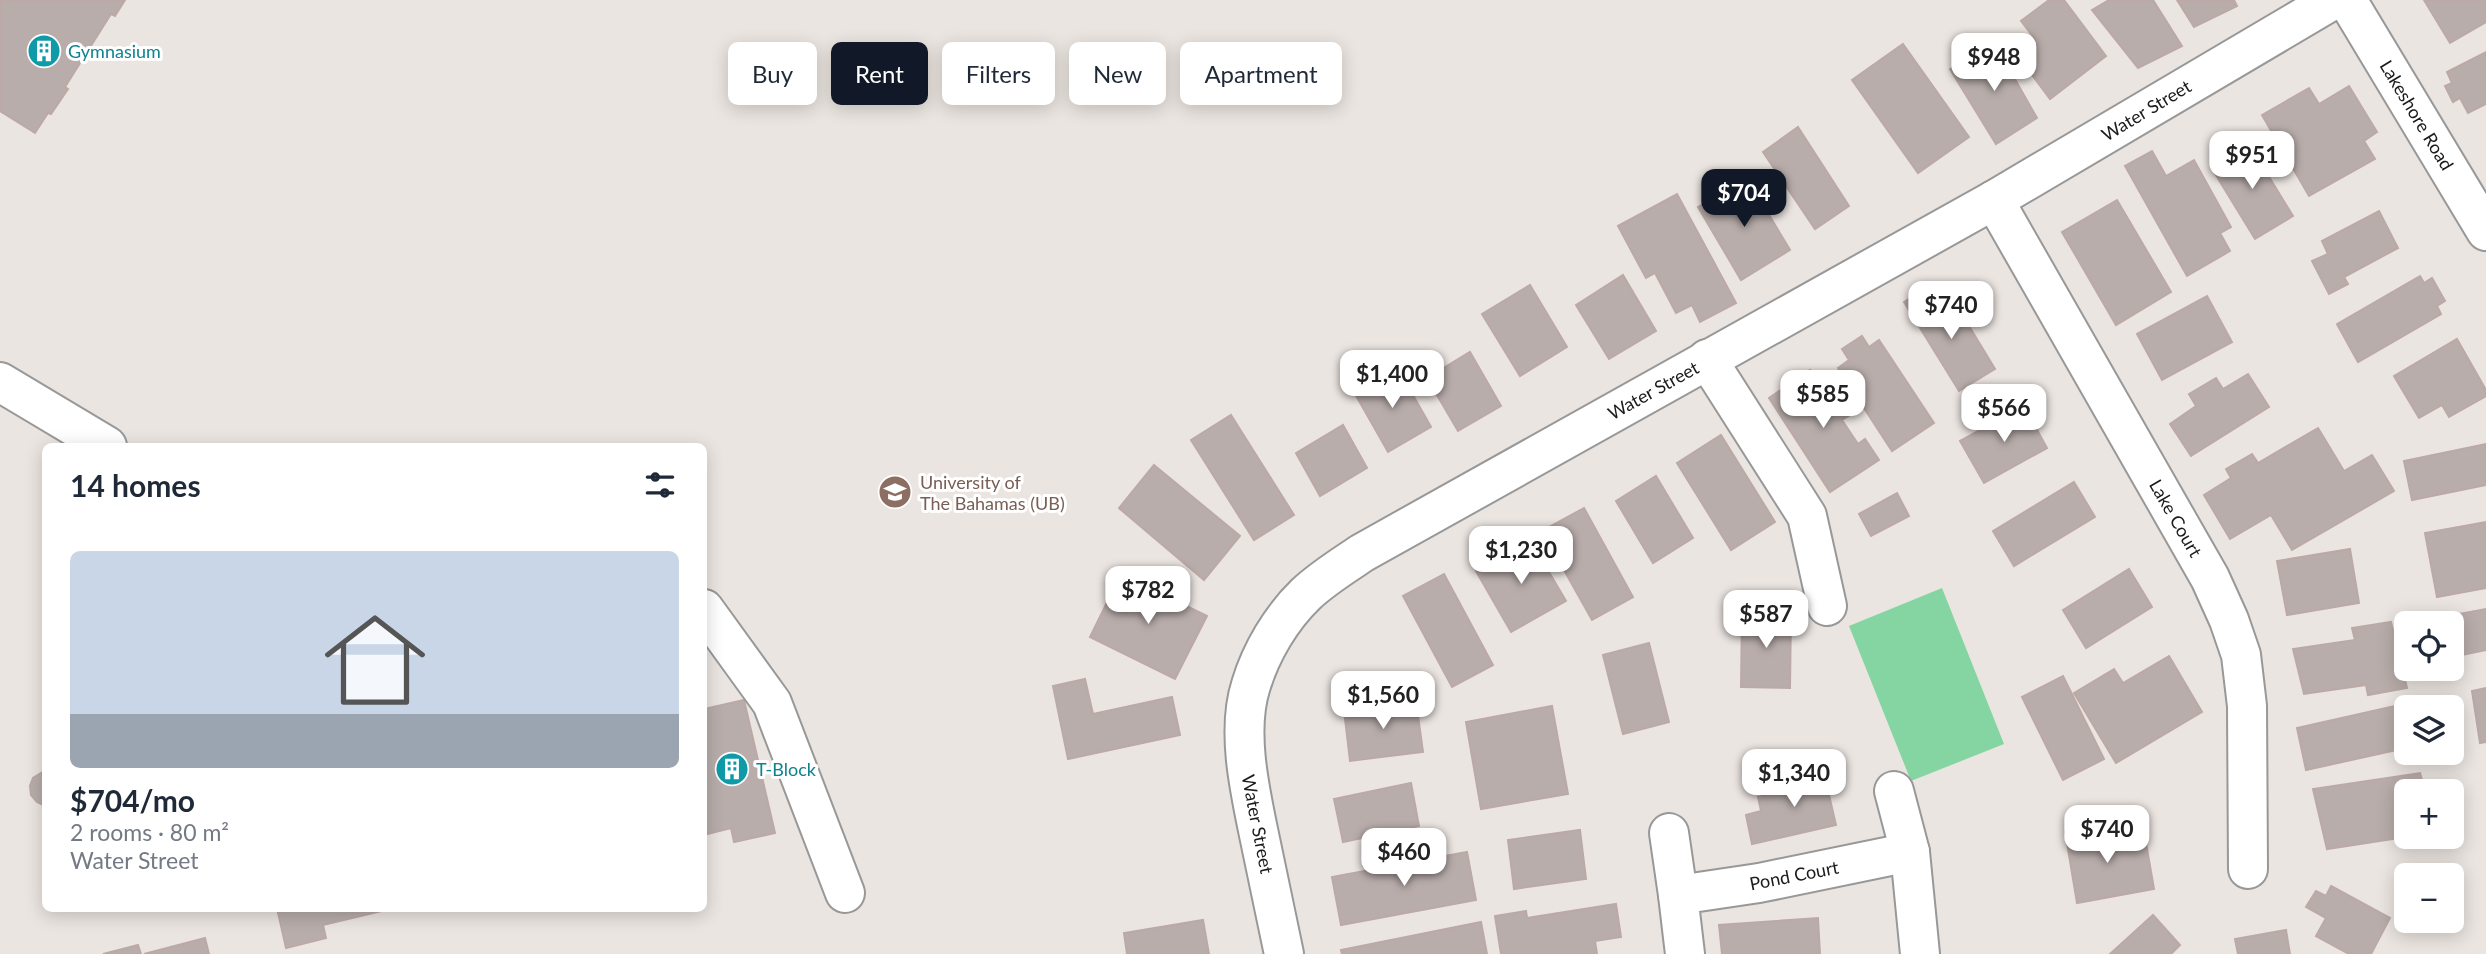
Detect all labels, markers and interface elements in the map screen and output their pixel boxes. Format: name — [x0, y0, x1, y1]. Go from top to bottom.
building icon: Gymnasium — [25, 32, 63, 70]
pin: $948 — [1953, 34, 2035, 93]
place label: Gymnasium — [68, 40, 161, 62]
chip: Buy — [728, 42, 817, 105]
chip: Rent — [831, 42, 928, 105]
chip: Filters — [942, 42, 1055, 105]
chip: New — [1069, 42, 1166, 105]
chip: Apartment — [1180, 42, 1342, 105]
text: $948 — [1967, 42, 2021, 70]
street label: Lakeshore Road — [2375, 56, 2459, 174]
street label: Water Street — [2097, 74, 2195, 145]
pin: $951 — [2211, 132, 2293, 191]
text: $951 — [2225, 140, 2279, 168]
pin: $704 — [1703, 170, 1785, 229]
text: $704 — [1717, 178, 1771, 206]
pin: $740 — [1910, 282, 1992, 341]
text: $740 — [1924, 290, 1978, 318]
pin: $1,400 — [1335, 350, 1449, 410]
street label: Water Street — [1604, 356, 1703, 424]
text: $1,400 — [1356, 359, 1428, 387]
pin: $585 — [1782, 370, 1864, 430]
text: $585 — [1796, 379, 1850, 407]
pin: $566 — [1963, 384, 2045, 444]
text: $566 — [1977, 393, 2031, 421]
icon: filters — [641, 466, 679, 504]
text: 14 homes — [70, 467, 201, 503]
place label: University of The Bahamas (UB) — [920, 471, 1065, 514]
school or university icon: University of The Bahamas (UB) — [876, 473, 914, 511]
street label: Lake Court — [2145, 475, 2207, 561]
pin: $1,230 — [1464, 526, 1578, 586]
text: $1,230 — [1485, 535, 1557, 563]
pin: $782 — [1107, 566, 1189, 626]
text: $782 — [1121, 575, 1175, 603]
pin: $587 — [1725, 590, 1807, 650]
icon: home — [312, 597, 438, 723]
text: $587 — [1739, 599, 1793, 627]
map controls — [2394, 611, 2464, 933]
button: locate — [2394, 611, 2464, 681]
pin: $1,560 — [1326, 672, 1440, 731]
text: $1,560 — [1347, 680, 1419, 708]
button: layers — [2394, 695, 2464, 765]
building icon: T-Block — [713, 750, 751, 788]
pin: $1,340 — [1737, 750, 1851, 809]
place label: T-Block — [756, 758, 817, 780]
text: $1,340 — [1758, 758, 1830, 786]
street label: Water Street — [1238, 773, 1278, 876]
button: + — [2394, 779, 2464, 849]
text: $704/mo — [70, 782, 195, 818]
pin: $740 — [2066, 806, 2148, 865]
text: $740 — [2080, 814, 2134, 842]
text: 2 rooms · 80 m² — [70, 818, 229, 846]
pin: $460 — [1363, 828, 1445, 888]
text: $460 — [1377, 837, 1431, 865]
text: Water Street — [70, 846, 198, 874]
street label: Pond Court — [1748, 855, 1841, 894]
button: − — [2394, 863, 2464, 933]

